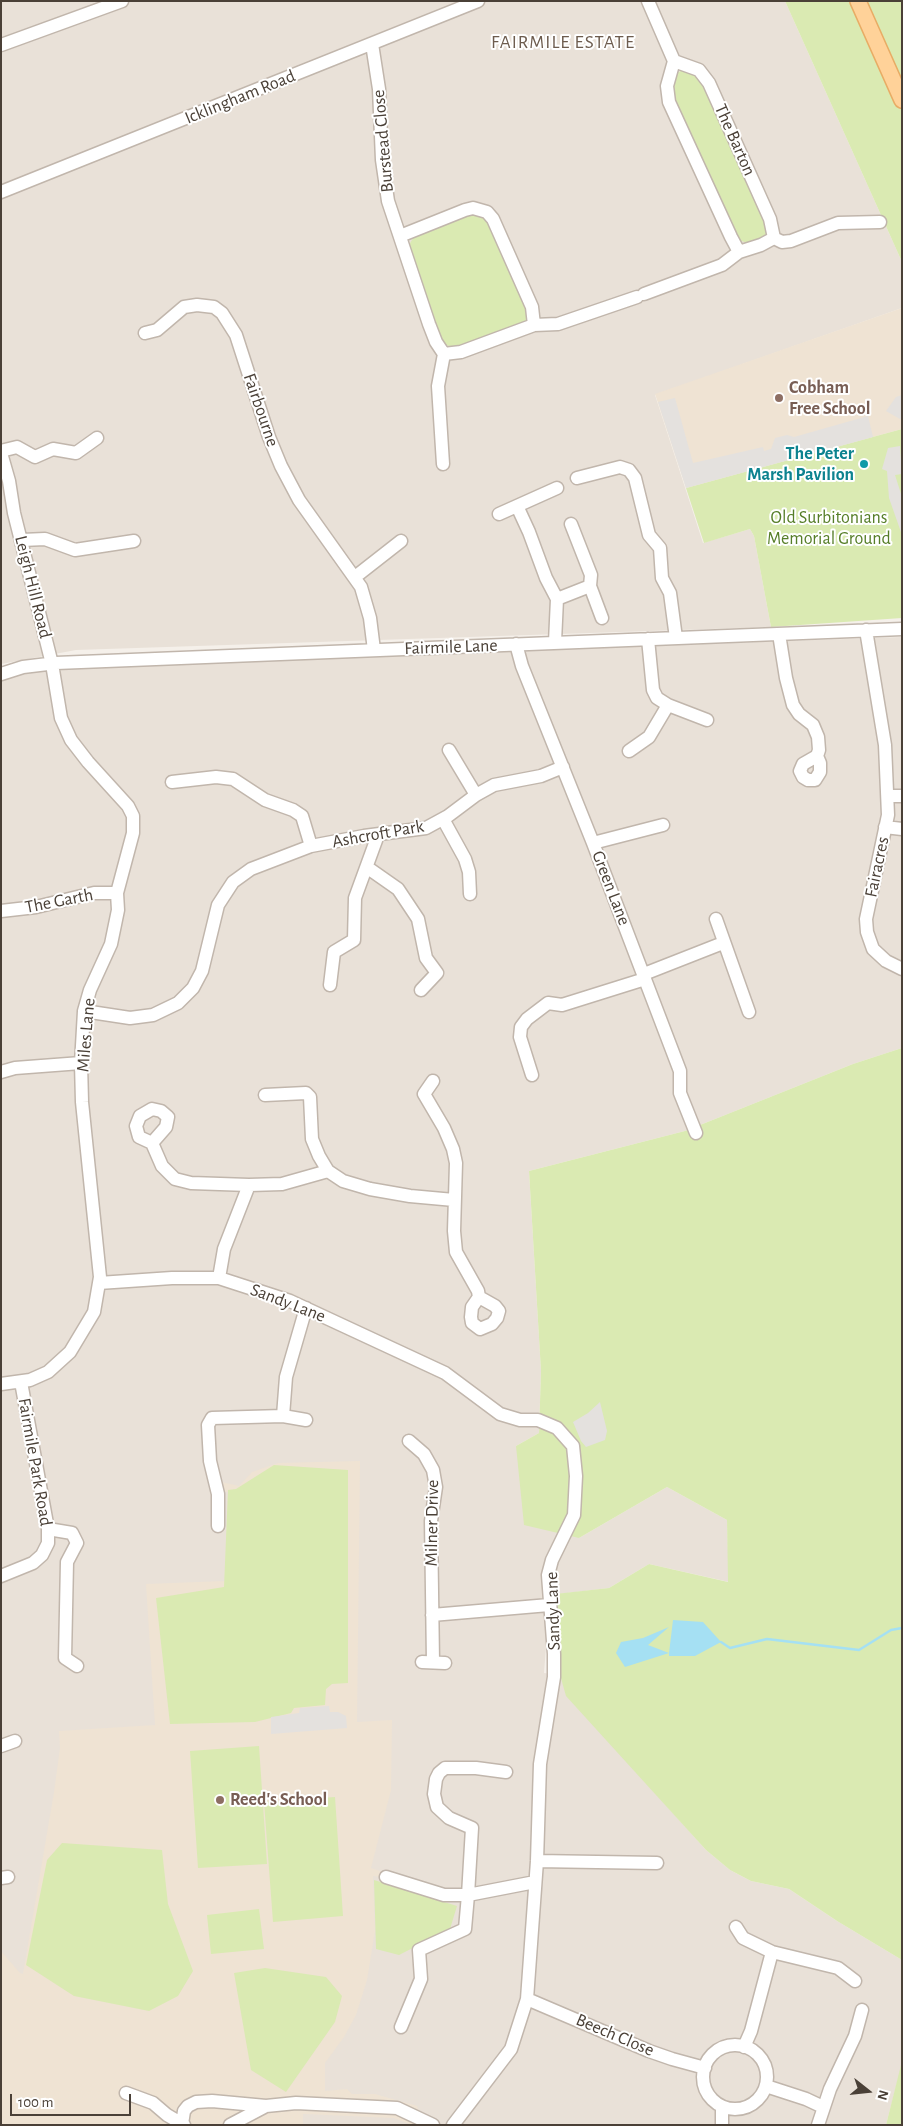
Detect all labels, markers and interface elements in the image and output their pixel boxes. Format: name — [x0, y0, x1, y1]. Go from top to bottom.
district label: FAIRMILE ESTATE — [489, 31, 637, 53]
street label: Icklingham Road — [182, 65, 298, 129]
street label: Burstead Close — [368, 89, 398, 193]
street label: The Barton — [710, 101, 760, 179]
street label: Fairbourne — [238, 370, 284, 450]
place label: Cobham Free School — [789, 377, 870, 419]
marker: Cobham Free School — [773, 392, 785, 404]
place label: The Peter Marsh Pavilion — [747, 443, 854, 486]
marker: The Peter Marsh Pavilion — [858, 458, 870, 470]
park label: Old Surbitonians Memorial Ground — [767, 507, 891, 550]
street label: Leigh Hill Road — [10, 533, 56, 641]
street label: Fairmile Lane — [404, 635, 498, 659]
street label: Ashcroft Park — [330, 815, 426, 853]
street label: Fairacres — [860, 835, 894, 899]
street label: Green Lane — [587, 848, 635, 928]
street label: The Garth — [23, 884, 95, 918]
street label: Miles Lane — [72, 997, 100, 1073]
street label: Sandy Lane — [247, 1279, 329, 1327]
street label: Fairmile Park Road — [13, 1396, 57, 1528]
street label: Milner Drive — [420, 1479, 444, 1567]
street label: Sandy Lane — [541, 1571, 565, 1651]
place label: Reed's School — [230, 1789, 327, 1811]
marker: Reed's School — [214, 1794, 226, 1806]
street label: Beech Close — [573, 2009, 657, 2061]
north arrow — [843, 2066, 893, 2116]
scale bar — [12, 2084, 134, 2116]
text: N — [874, 2089, 890, 2102]
text: 100 m — [18, 2095, 53, 2110]

